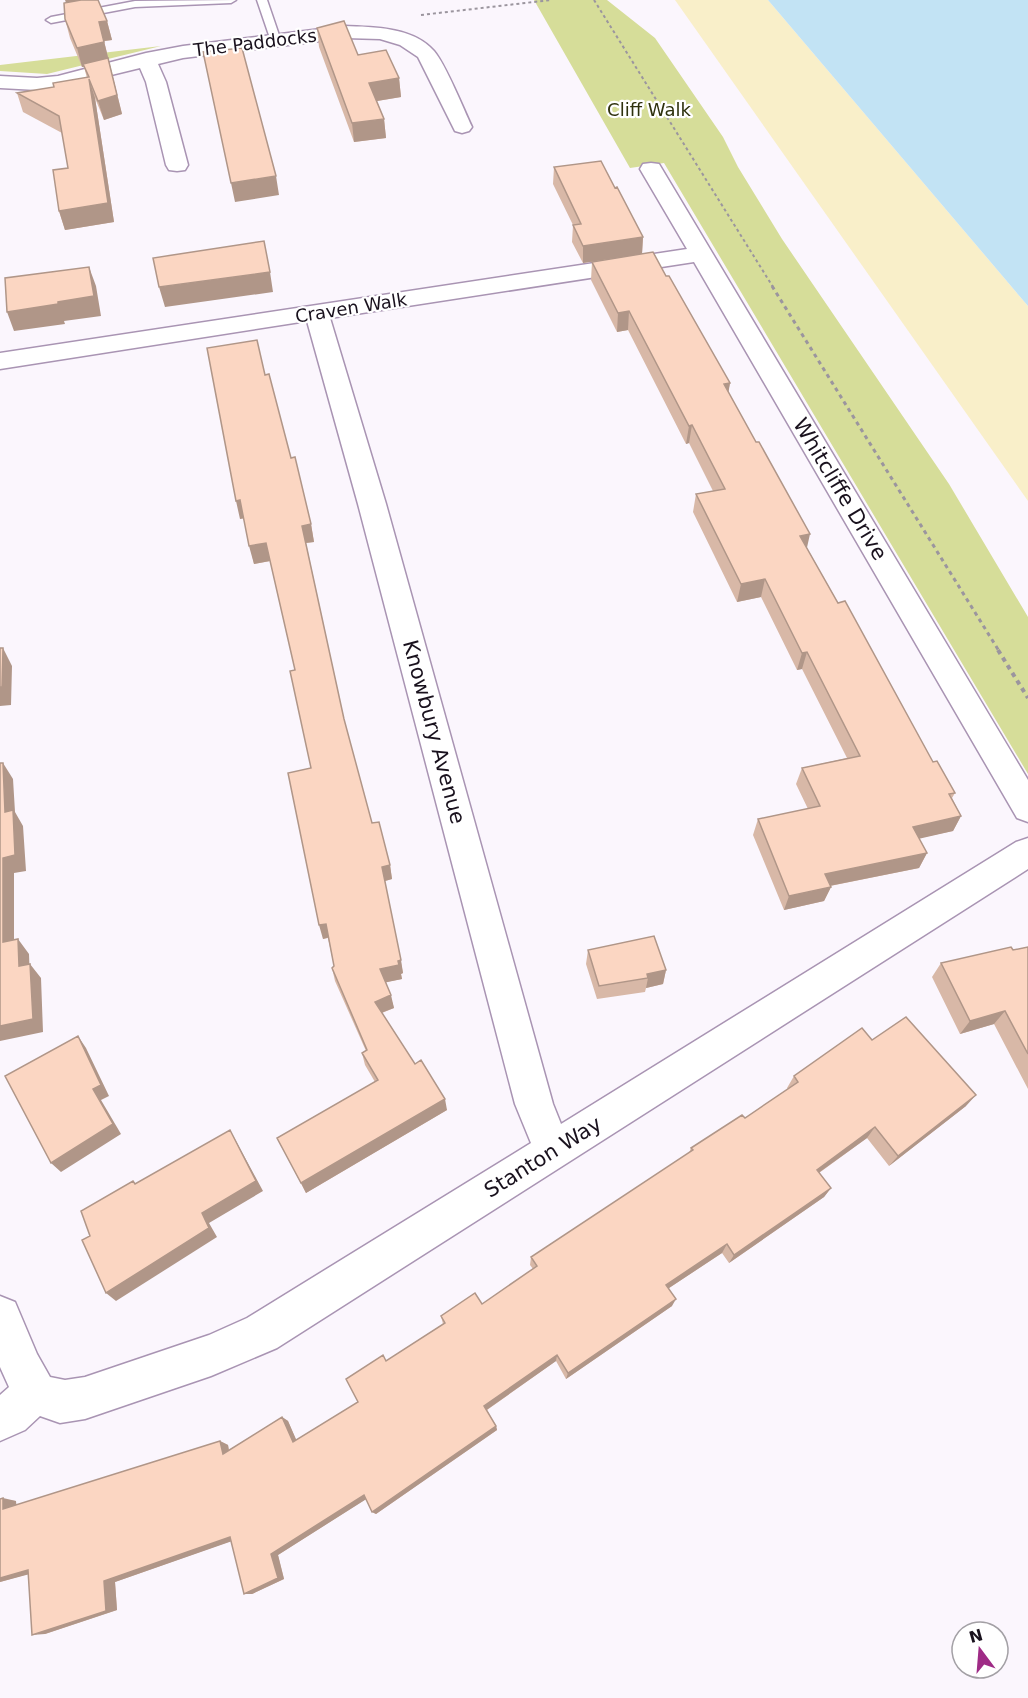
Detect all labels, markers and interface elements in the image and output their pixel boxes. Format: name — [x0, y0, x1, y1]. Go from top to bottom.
street label: The Paddocks — [191, 25, 318, 61]
park label: Cliff Walk — [607, 99, 691, 120]
street label: Craven Walk — [293, 288, 409, 327]
street label: Whitcliffe Drive — [788, 414, 892, 564]
street label: Knowbury Avenue — [398, 637, 470, 827]
street label: Stanton Way — [480, 1111, 606, 1203]
north arrow — [950, 1620, 1010, 1680]
text: N — [967, 1625, 985, 1647]

